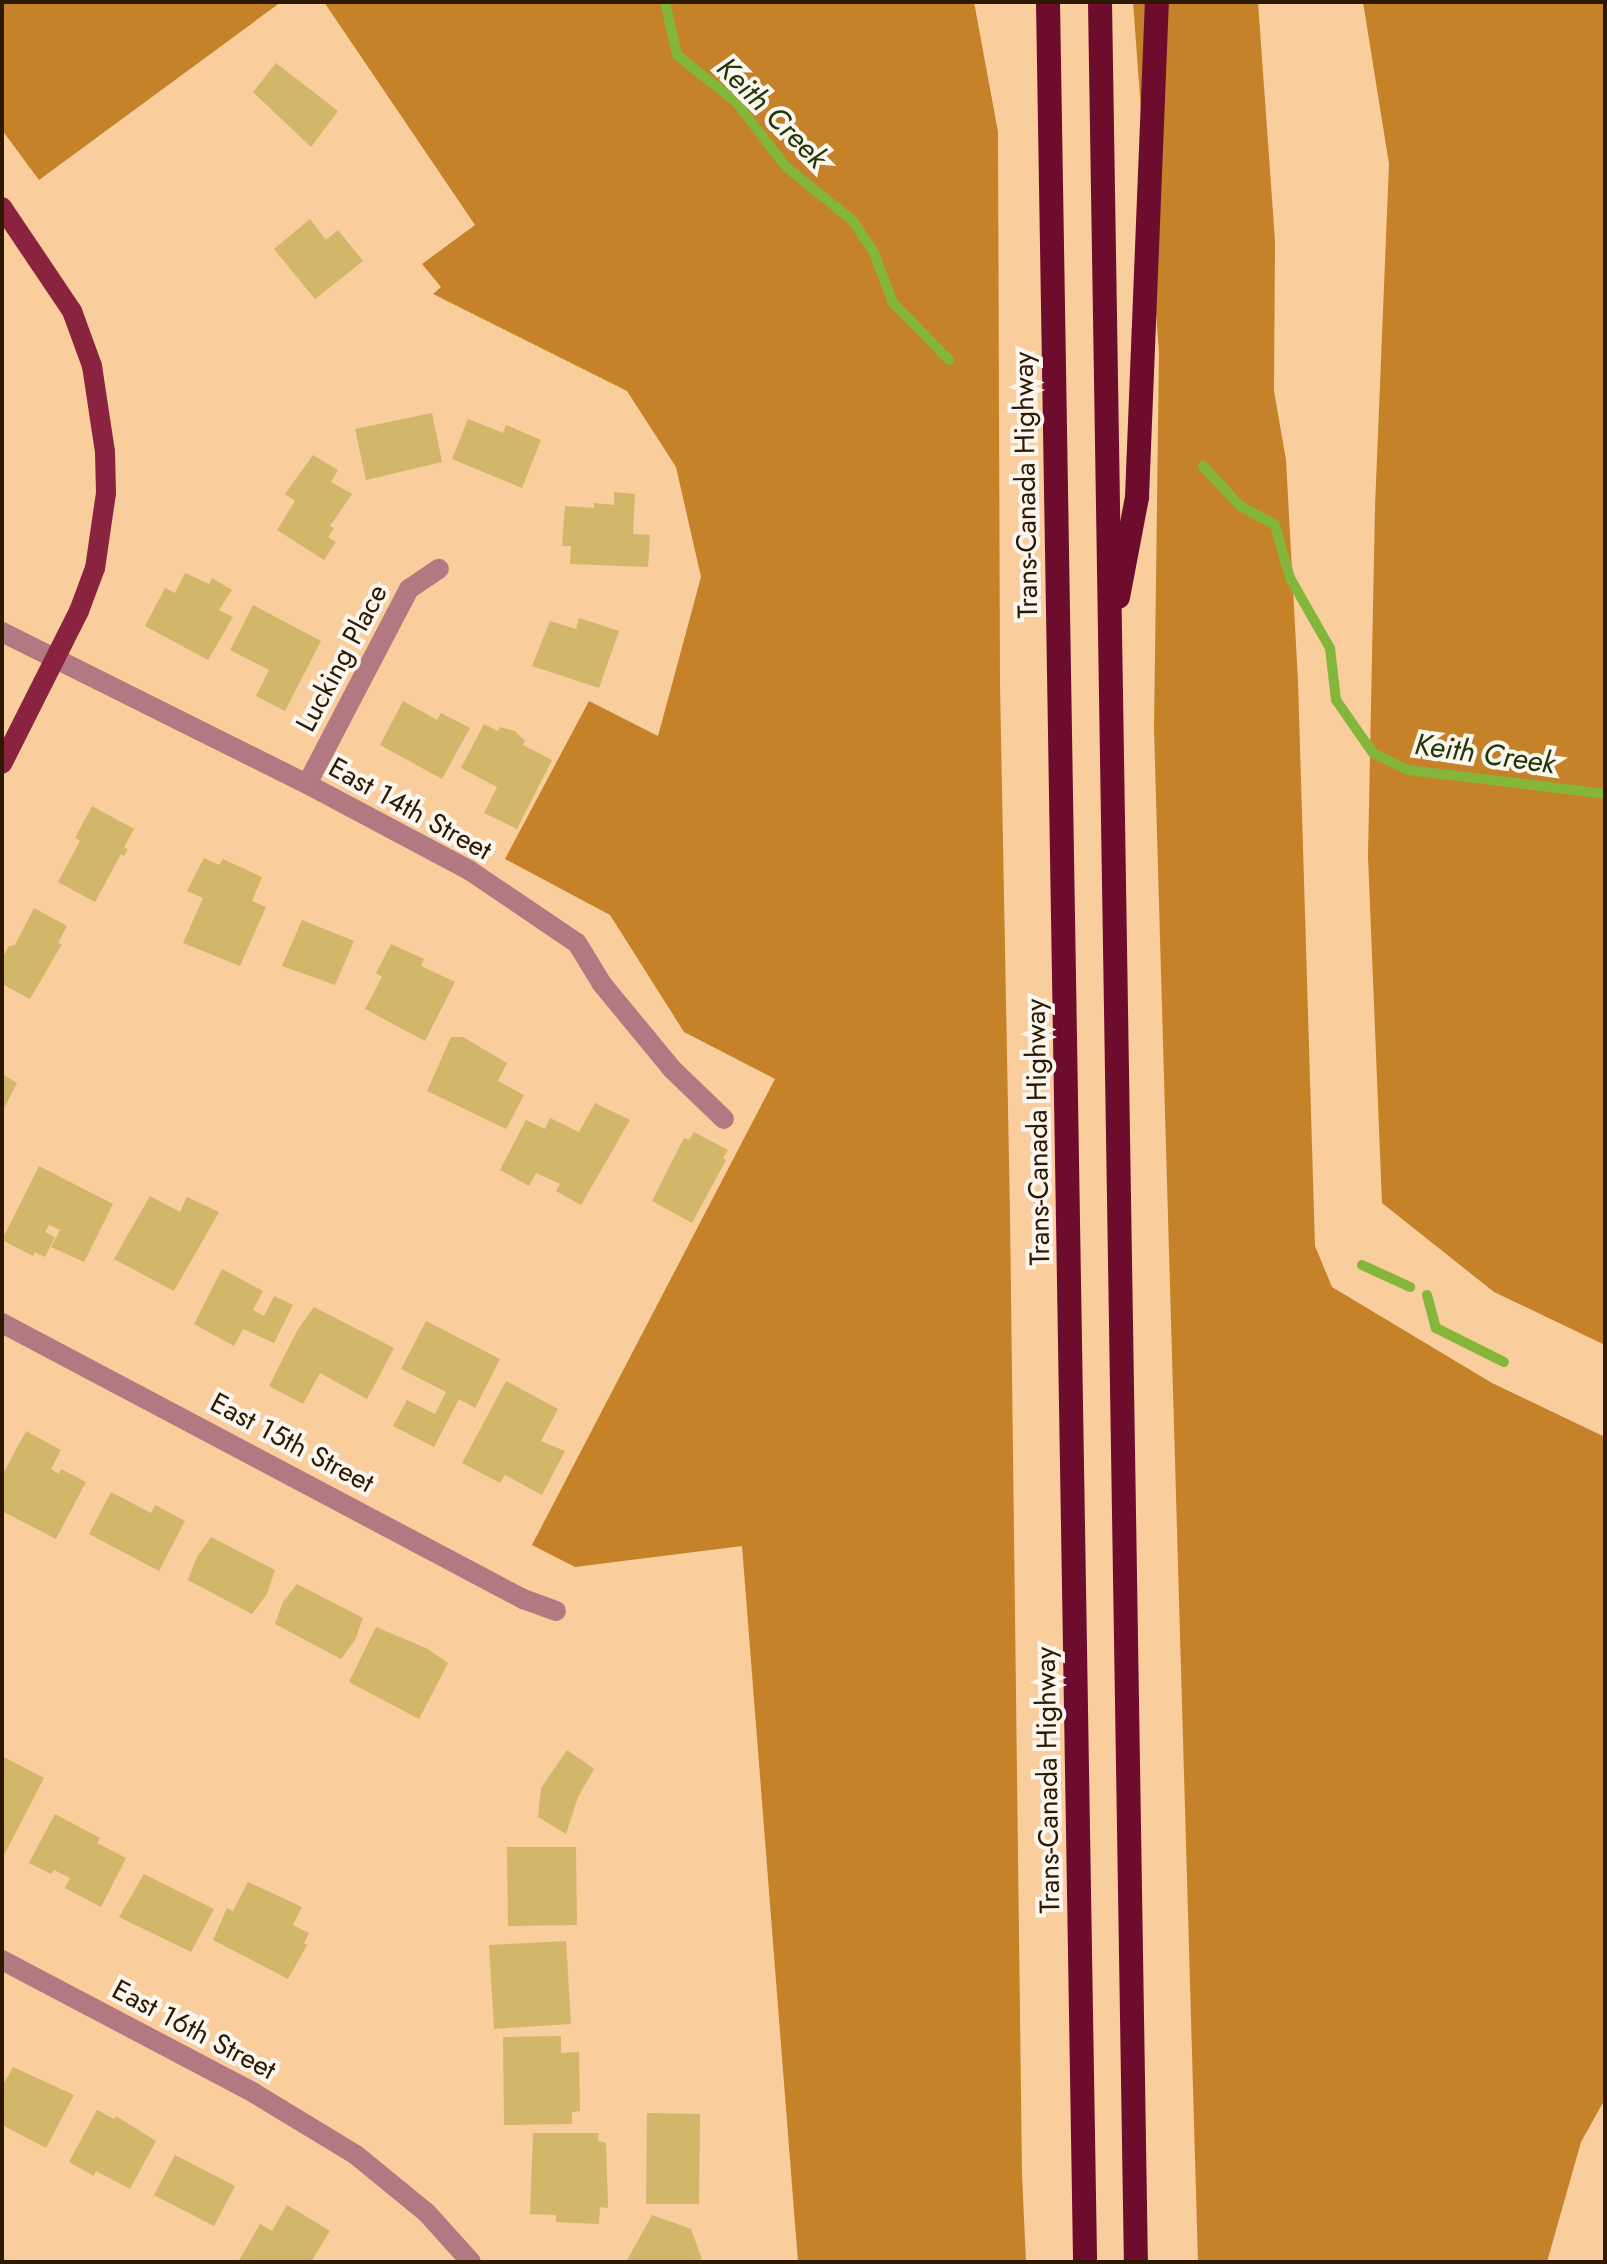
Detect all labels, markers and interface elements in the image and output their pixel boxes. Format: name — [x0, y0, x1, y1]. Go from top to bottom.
water label: Keith Creek — [709, 50, 835, 176]
street label: Trans-Canada Highway — [1007, 351, 1045, 619]
street label: Lucking Place — [289, 579, 395, 737]
water label: Keith Creek — [1412, 726, 1558, 782]
street label: East 14th Street — [323, 750, 497, 868]
street label: Trans-Canada Highway — [1019, 998, 1057, 1266]
street label: East 15th Street — [205, 1386, 379, 1500]
street label: Trans-Canada Highway — [1029, 1646, 1067, 1914]
street label: East 16th Street — [106, 1973, 282, 2087]

